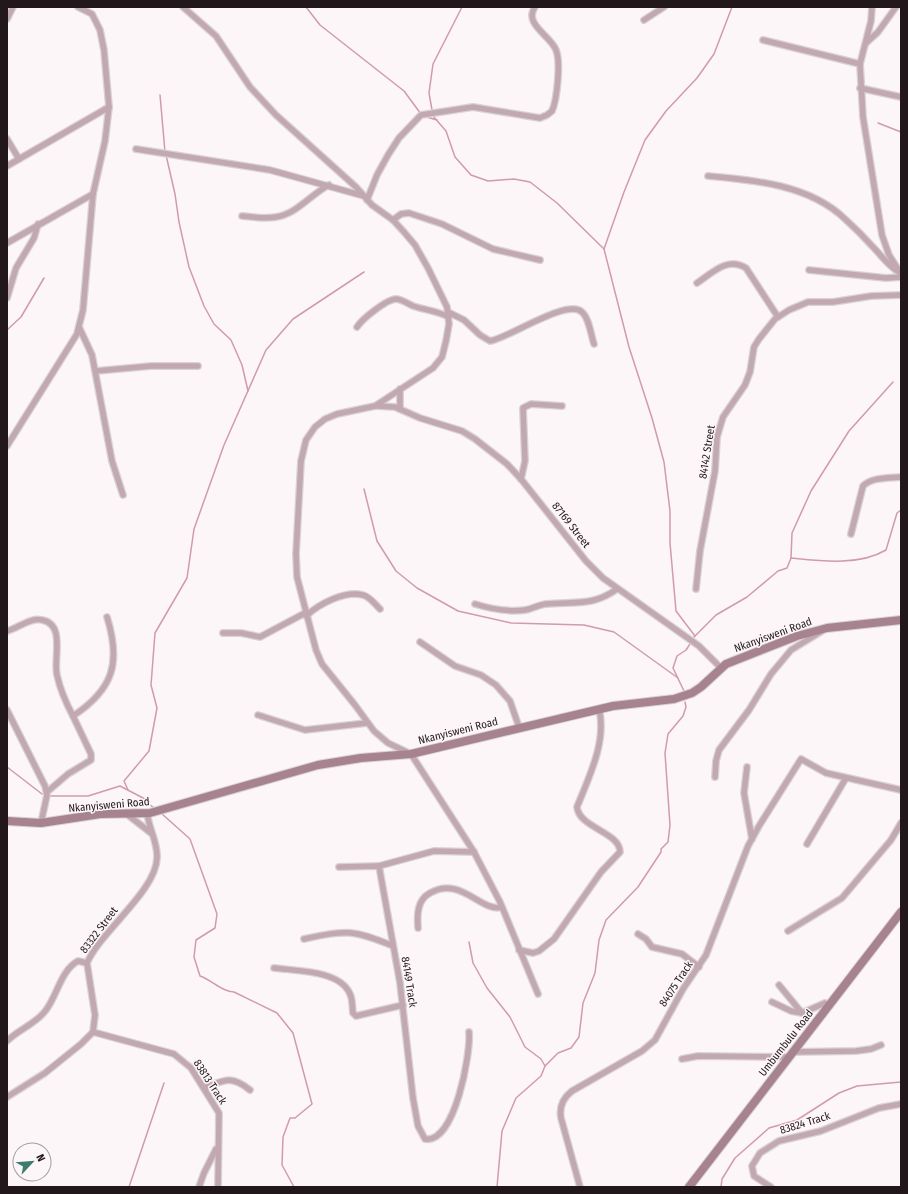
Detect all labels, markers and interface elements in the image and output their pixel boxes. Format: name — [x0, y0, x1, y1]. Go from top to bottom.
street label: 84142 Street — [696, 424, 718, 480]
street label: 87169 Street — [549, 500, 593, 551]
street label: Nkanyisweni Road — [732, 615, 814, 655]
street label: Nkanyisweni Road — [417, 715, 499, 747]
street label: Nkanyisweni Road — [68, 795, 150, 815]
street label: 83322 Street — [77, 904, 121, 956]
street label: 84149 Track — [399, 956, 420, 1009]
street label: 84075 Track — [656, 958, 696, 1009]
street label: Umbumbulu Road — [756, 1007, 816, 1079]
street label: 83813 Track — [191, 1057, 230, 1108]
street label: 83824 Track — [778, 1109, 833, 1137]
north arrow — [12, 1142, 52, 1182]
text: N — [33, 1152, 48, 1164]

